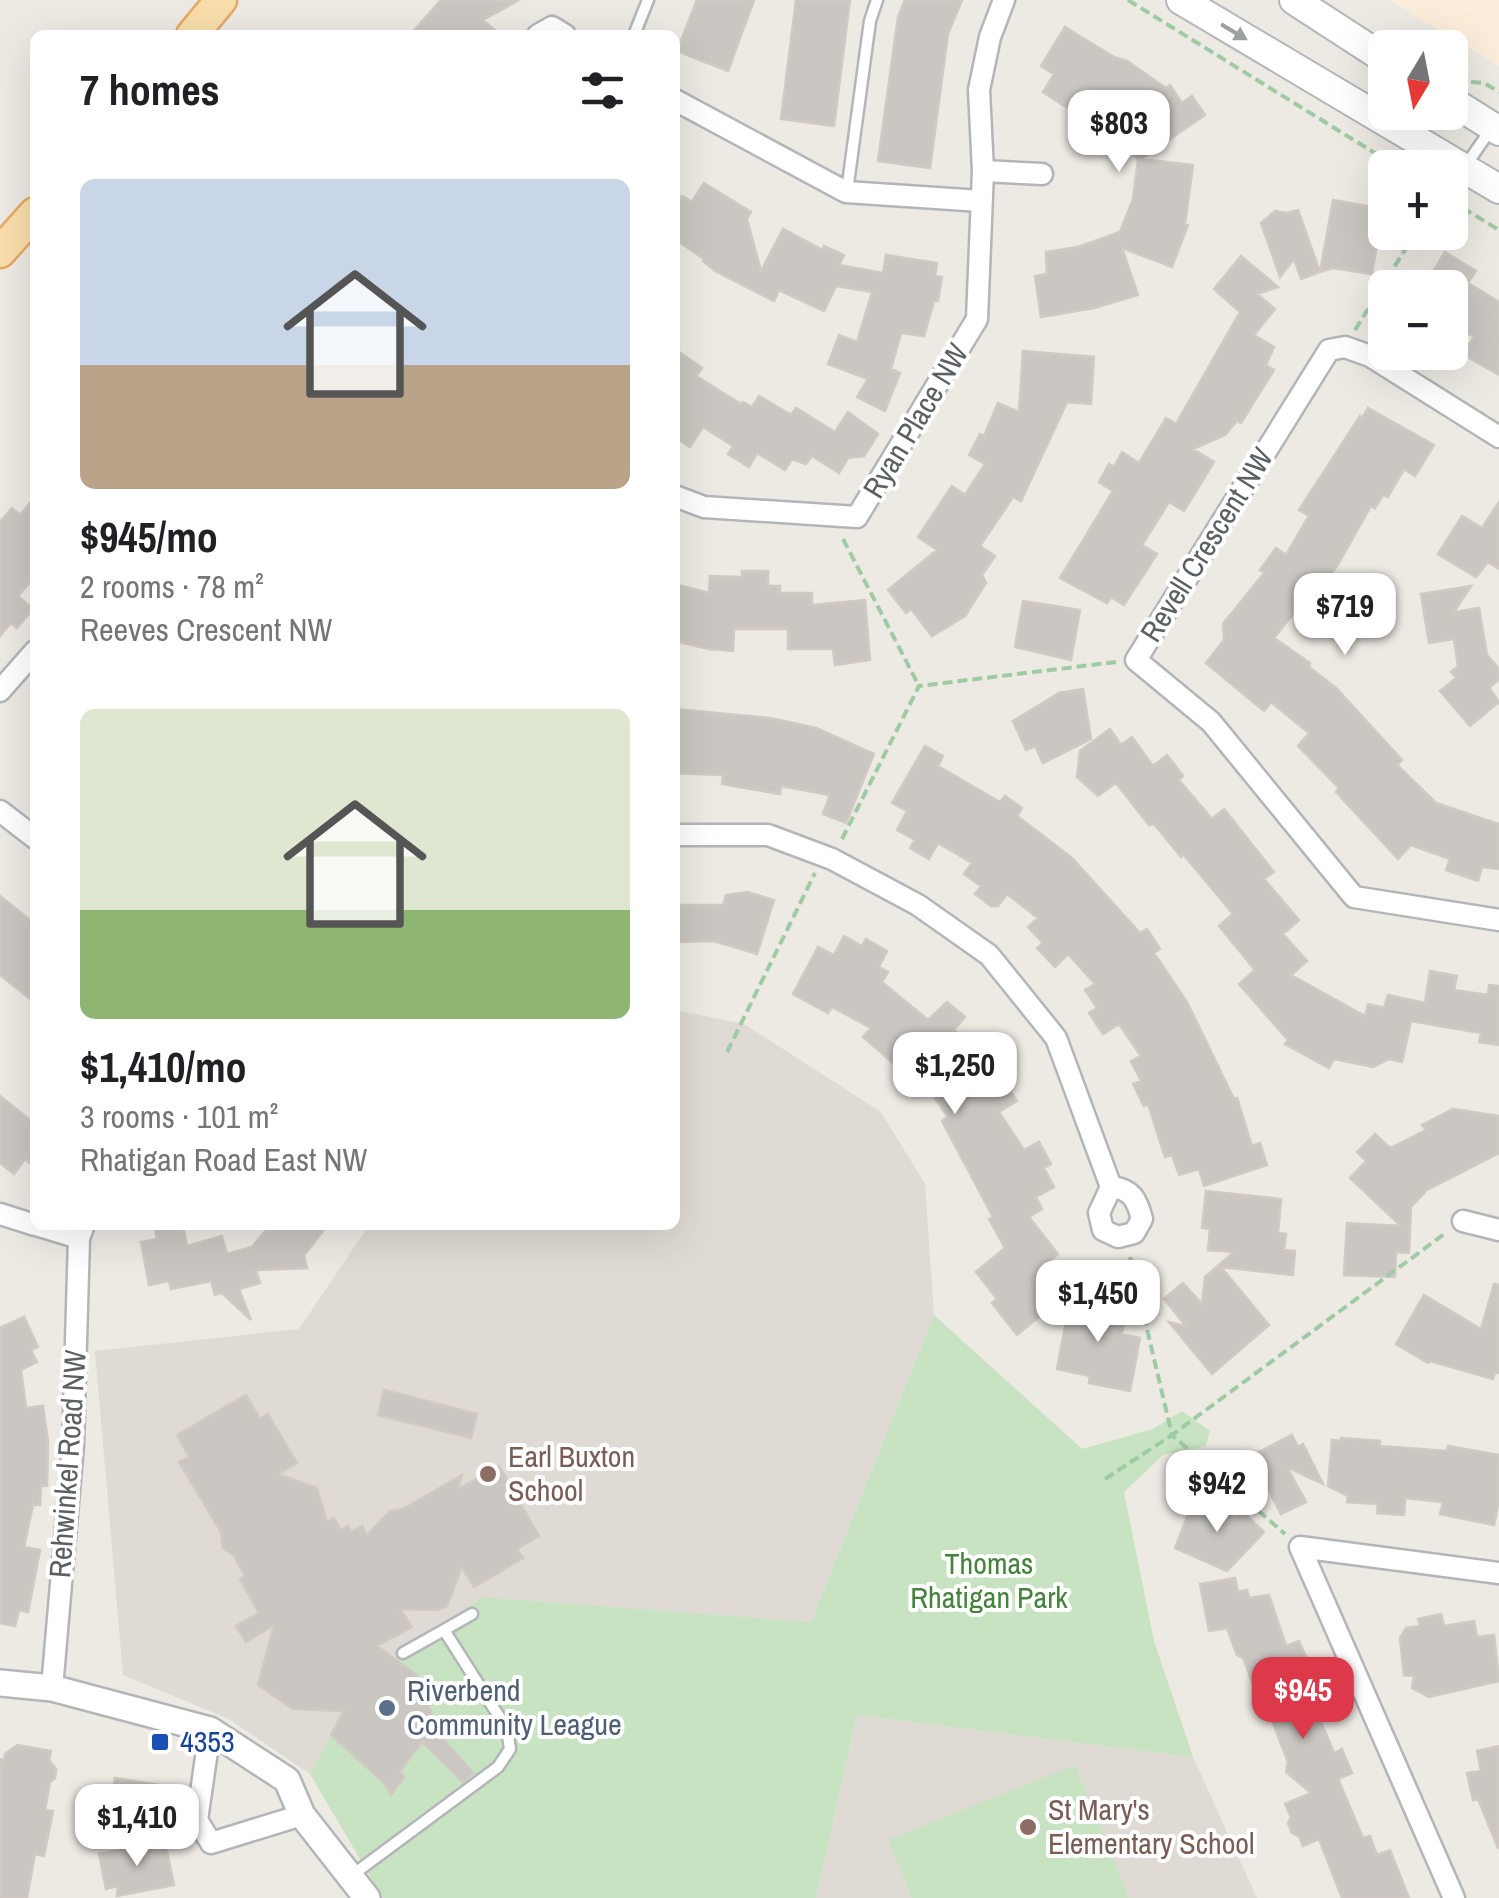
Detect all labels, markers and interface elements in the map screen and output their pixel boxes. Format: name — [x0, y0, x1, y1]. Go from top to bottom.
one-way arrow — [1220, 23, 1249, 40]
north arrow — [1368, 30, 1468, 130]
map controls — [1368, 30, 1468, 370]
text: 7 homes — [80, 62, 220, 118]
icon: filters — [575, 63, 630, 118]
pin: $803 — [1060, 90, 1178, 175]
text: $803 — [1090, 101, 1148, 144]
button: + — [1368, 150, 1468, 250]
icon: home — [265, 244, 445, 424]
button: − — [1368, 270, 1468, 370]
street label: Ryan Place NW — [853, 336, 977, 505]
street label: Revell Crescent NW — [1131, 440, 1282, 649]
text: $945/mo — [80, 509, 218, 565]
text: 2 rooms · 78 m² — [80, 565, 264, 608]
pin: $719 — [1286, 573, 1404, 658]
text: $719 — [1316, 584, 1374, 627]
text: Reeves Crescent NW — [80, 608, 332, 651]
icon: home — [265, 774, 445, 954]
pin: $1,250 — [874, 1032, 1036, 1117]
text: $1,410/mo — [80, 1039, 247, 1095]
text: $1,250 — [915, 1043, 995, 1086]
text: 3 rooms · 101 m² — [80, 1095, 278, 1138]
text: Rhatigan Road East NW — [80, 1138, 367, 1181]
pin: $1,450 — [1017, 1260, 1179, 1345]
text: $1,450 — [1058, 1271, 1138, 1314]
street label: Rehwinkel Road NW — [39, 1349, 95, 1579]
place label: Earl Buxton School — [508, 1436, 635, 1510]
pin: $942 — [1158, 1450, 1276, 1535]
text: $942 — [1188, 1461, 1246, 1504]
marker: Earl Buxton School — [477, 1463, 499, 1485]
park label: Thomas Rhatigan Park — [910, 1543, 1068, 1617]
pin: $945 — [1244, 1657, 1362, 1742]
text: $945 — [1274, 1668, 1332, 1711]
place label: Riverbend Community League — [407, 1670, 622, 1744]
marker: Riverbend Community League — [376, 1697, 398, 1719]
place label: 4353 — [180, 1721, 235, 1761]
marker: 4353 — [149, 1731, 171, 1753]
pin: $1,410 — [56, 1784, 218, 1869]
place label: St Mary's Elementary School — [1048, 1789, 1254, 1863]
text: $1,410 — [97, 1795, 177, 1838]
marker: St Mary's Elementary School — [1017, 1816, 1039, 1838]

